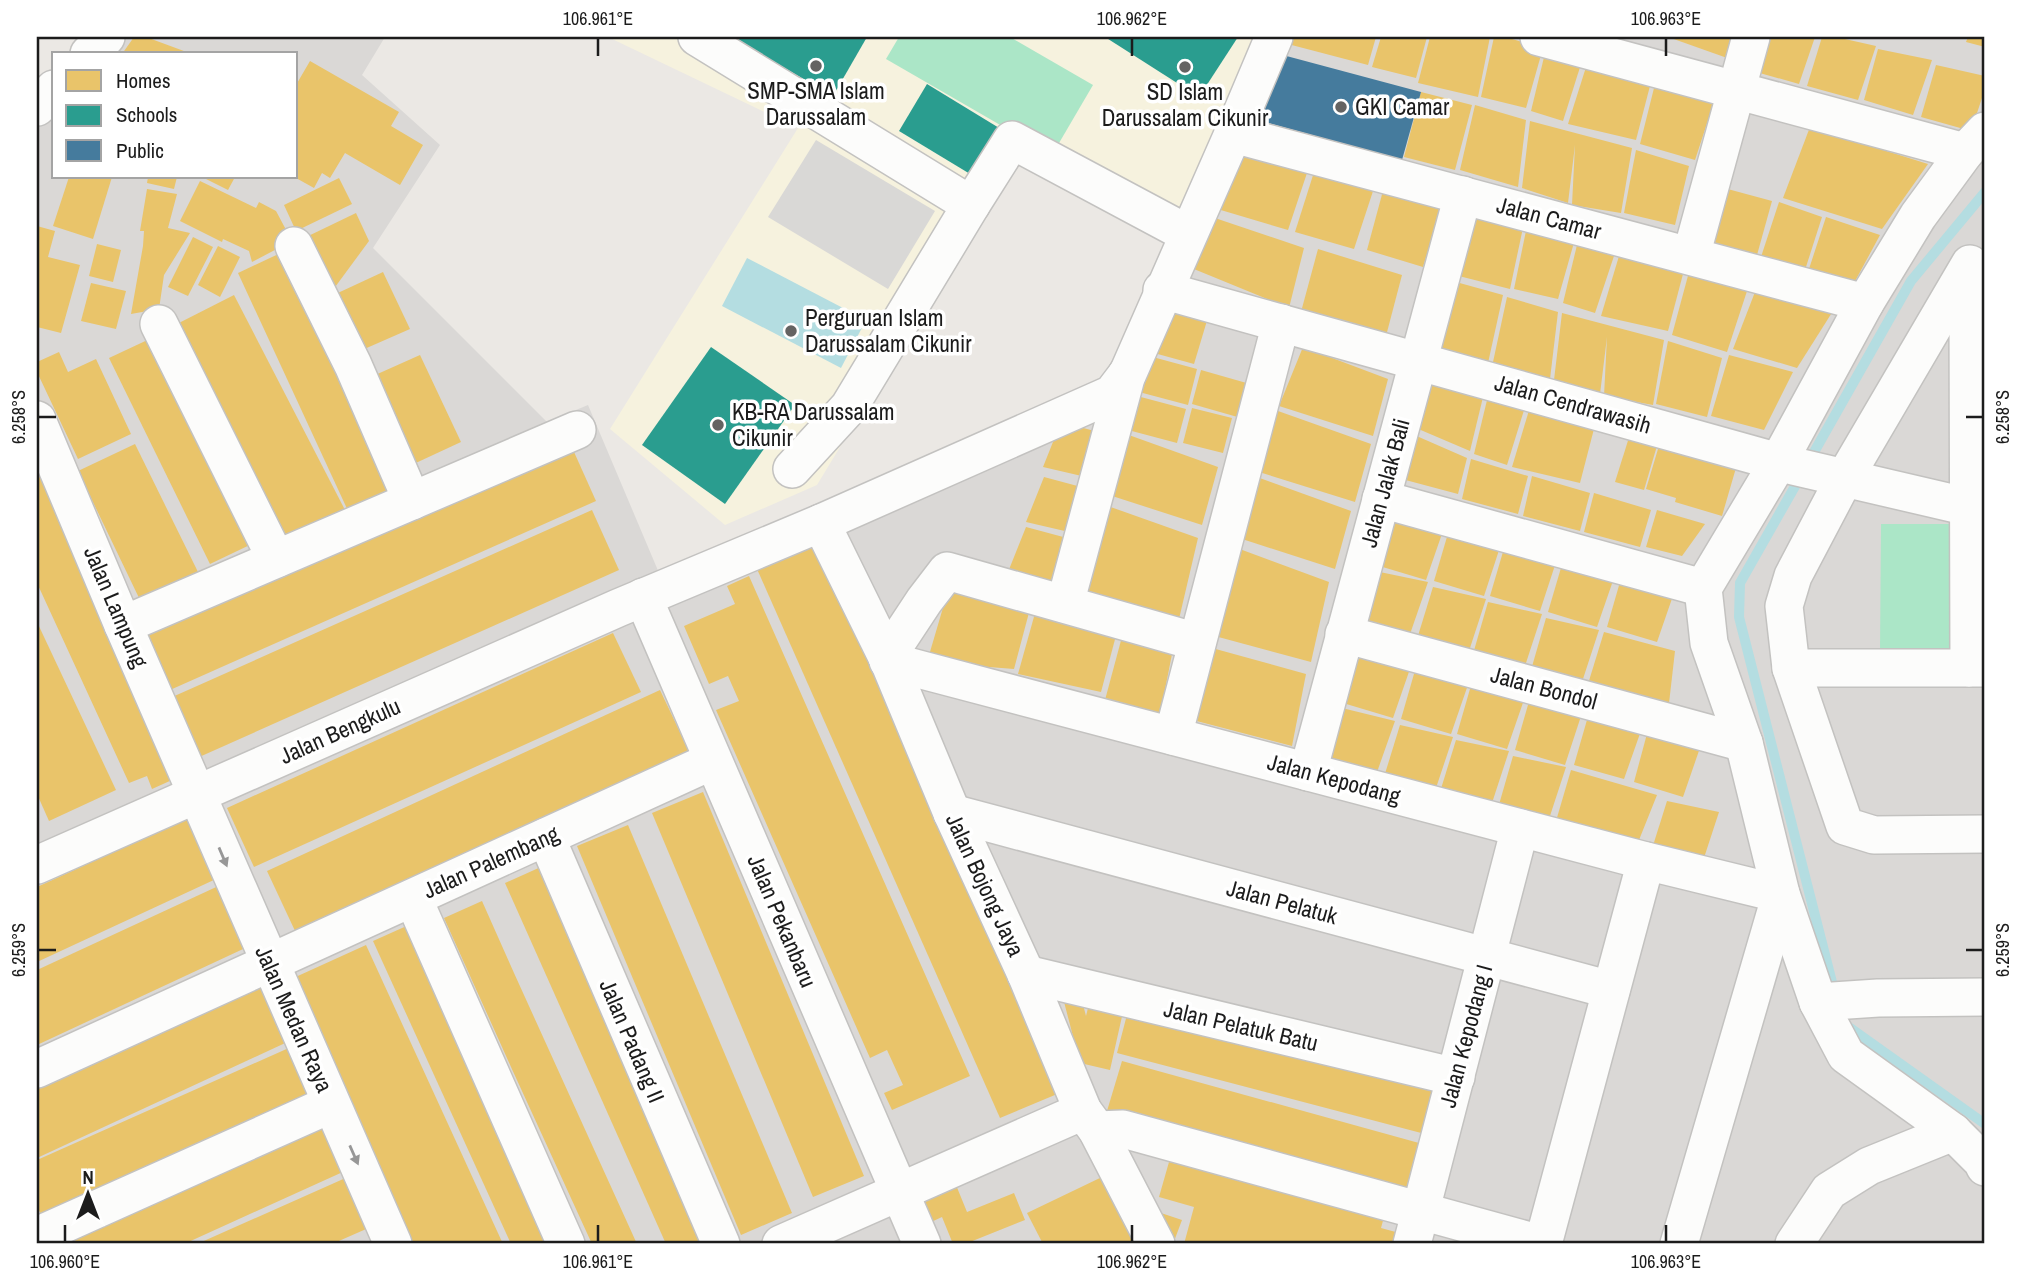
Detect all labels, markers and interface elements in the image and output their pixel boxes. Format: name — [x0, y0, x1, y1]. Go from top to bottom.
text: 106.961°E — [563, 6, 633, 31]
text: 106.962°E — [1097, 6, 1167, 31]
text: 106.963°E — [1631, 6, 1701, 31]
legend — [52, 52, 298, 178]
marker: SMP-SMA Islam Darussalam — [808, 58, 824, 74]
marker: SD Islam Darussalam Cikunir — [1177, 59, 1193, 75]
text: Homes — [116, 66, 171, 95]
place label: SMP-SMA Islam Darussalam — [747, 75, 885, 132]
place label: SD Islam Darussalam Cikunir — [1102, 76, 1269, 133]
place label: GKI Camar — [1355, 91, 1450, 122]
marker: GKI Camar — [1333, 99, 1349, 115]
text: Schools — [116, 100, 177, 129]
text: Public — [116, 136, 164, 165]
street label: Jalan Camar — [1493, 189, 1605, 247]
place label: Perguruan Islam Darussalam Cikunir — [805, 302, 972, 359]
marker: Perguruan Islam Darussalam Cikunir — [783, 323, 799, 339]
street label: Jalan Cendrawasih — [1491, 366, 1655, 441]
text: 6.258°S — [6, 390, 31, 444]
text: 6.258°S — [1990, 390, 2015, 444]
place label: KB-RA Darussalam Cikunir — [732, 396, 894, 453]
street label: Jalan Jalak Bali — [1352, 415, 1417, 551]
marker: KB-RA Darussalam Cikunir — [710, 417, 726, 433]
street label: Jalan Lampung — [77, 541, 156, 673]
street label: Jalan Bondol — [1487, 658, 1601, 717]
street label: Jalan Bengkulu — [275, 690, 405, 771]
street label: Jalan Kepodang — [1264, 746, 1404, 811]
street label: Jalan Bojong Jaya — [939, 808, 1032, 962]
street label: Jalan Palembang — [418, 818, 564, 905]
one-way arrow — [217, 847, 229, 867]
street label: Jalan Pekanbaru — [741, 850, 824, 992]
street label: Jalan Pelatuk — [1223, 872, 1341, 931]
text: 6.259°S — [6, 923, 31, 977]
text: 6.259°S — [1990, 923, 2015, 977]
street label: Jalan Medan Raya — [248, 941, 341, 1097]
street label: Jalan Kepodang I — [1432, 961, 1499, 1111]
street label: Jalan Padang II — [593, 974, 672, 1107]
street label: Jalan Pelatuk Batu — [1161, 993, 1321, 1058]
one-way arrow — [348, 1145, 360, 1165]
north arrow — [52, 1158, 122, 1228]
text: N — [82, 1164, 94, 1190]
text: 106.960°E — [30, 1249, 100, 1274]
text: 106.961°E — [563, 1249, 633, 1274]
text: 106.962°E — [1097, 1249, 1167, 1274]
text: 106.963°E — [1631, 1249, 1701, 1274]

